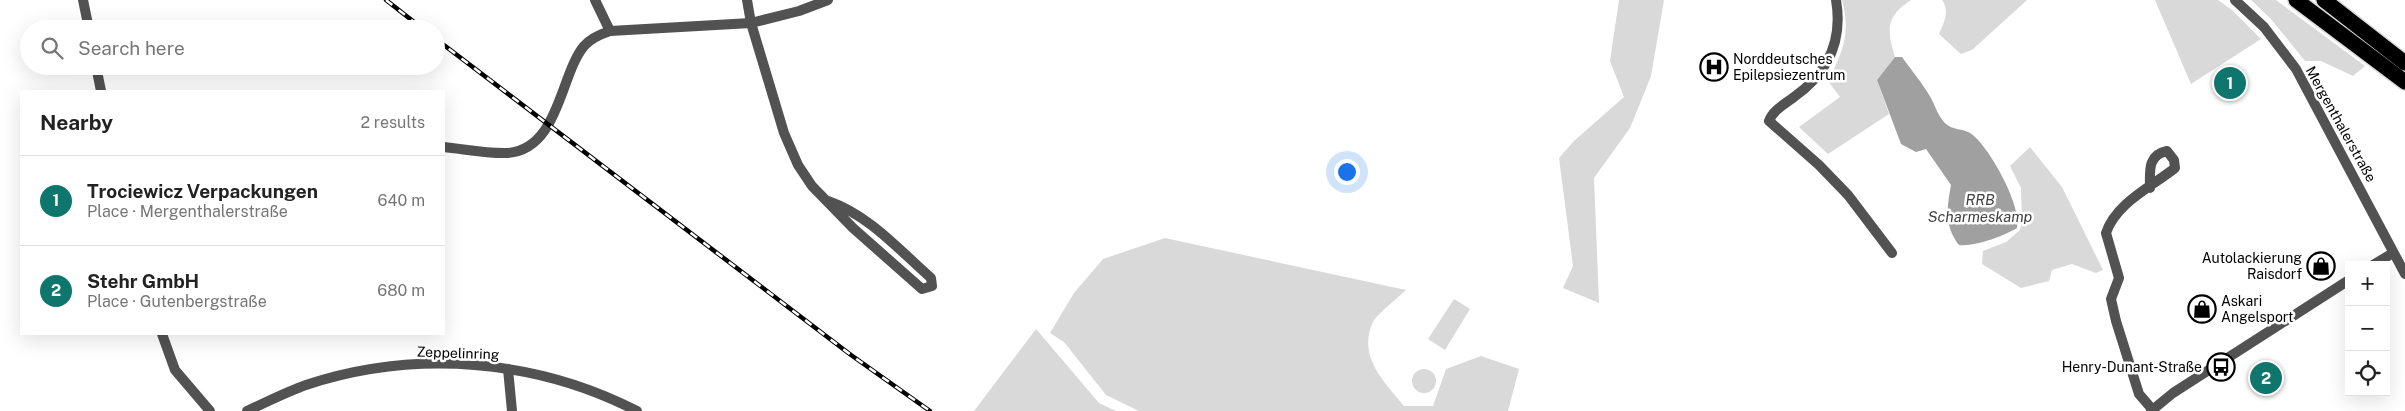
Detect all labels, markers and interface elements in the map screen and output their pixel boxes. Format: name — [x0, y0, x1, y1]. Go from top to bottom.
search box — [20, 20, 445, 75]
icon: search — [38, 34, 66, 62]
text: Search here — [78, 37, 185, 59]
place label: Norddeutsches Epilepsiezentrum — [1733, 51, 1845, 83]
hospital icon: Norddeutsches Epilepsiezentrum — [1699, 52, 1729, 82]
street label: Mergenthalerstraße — [2303, 63, 2379, 185]
pin: 1 — [2214, 64, 2246, 102]
text: Nearby — [40, 110, 113, 135]
text: 2 results — [360, 113, 425, 132]
your location — [1334, 159, 1360, 185]
text: Trociewicz Verpackungen — [87, 180, 318, 202]
text: 1 — [53, 191, 59, 210]
text: 640 m — [377, 191, 425, 210]
water label: RRB Scharmeskamp — [1928, 191, 2033, 225]
text: Place · Mergenthalerstraße — [87, 202, 288, 221]
place label: Autolackierung Raisdorf — [2202, 250, 2302, 282]
shop icon: Autolackierung Raisdorf — [2306, 251, 2336, 281]
map controls — [2345, 261, 2390, 396]
button: + — [2345, 261, 2390, 306]
text: Stehr GmbH — [87, 270, 199, 292]
text: 2 — [51, 281, 61, 300]
text: 680 m — [377, 281, 425, 300]
text: Place · Gutenbergstraße — [87, 292, 267, 311]
place label: Askari Angelsport — [2221, 293, 2294, 325]
shop icon: Askari Angelsport — [2187, 294, 2217, 324]
button: − — [2345, 306, 2390, 351]
street label: Zeppelinring — [416, 344, 500, 362]
button: locate — [2345, 351, 2390, 396]
bus stop icon: Henry-Dunant-Straße — [2206, 352, 2236, 382]
place label: Henry-Dunant-Straße — [2062, 359, 2202, 375]
pin: 2 — [2250, 359, 2282, 397]

